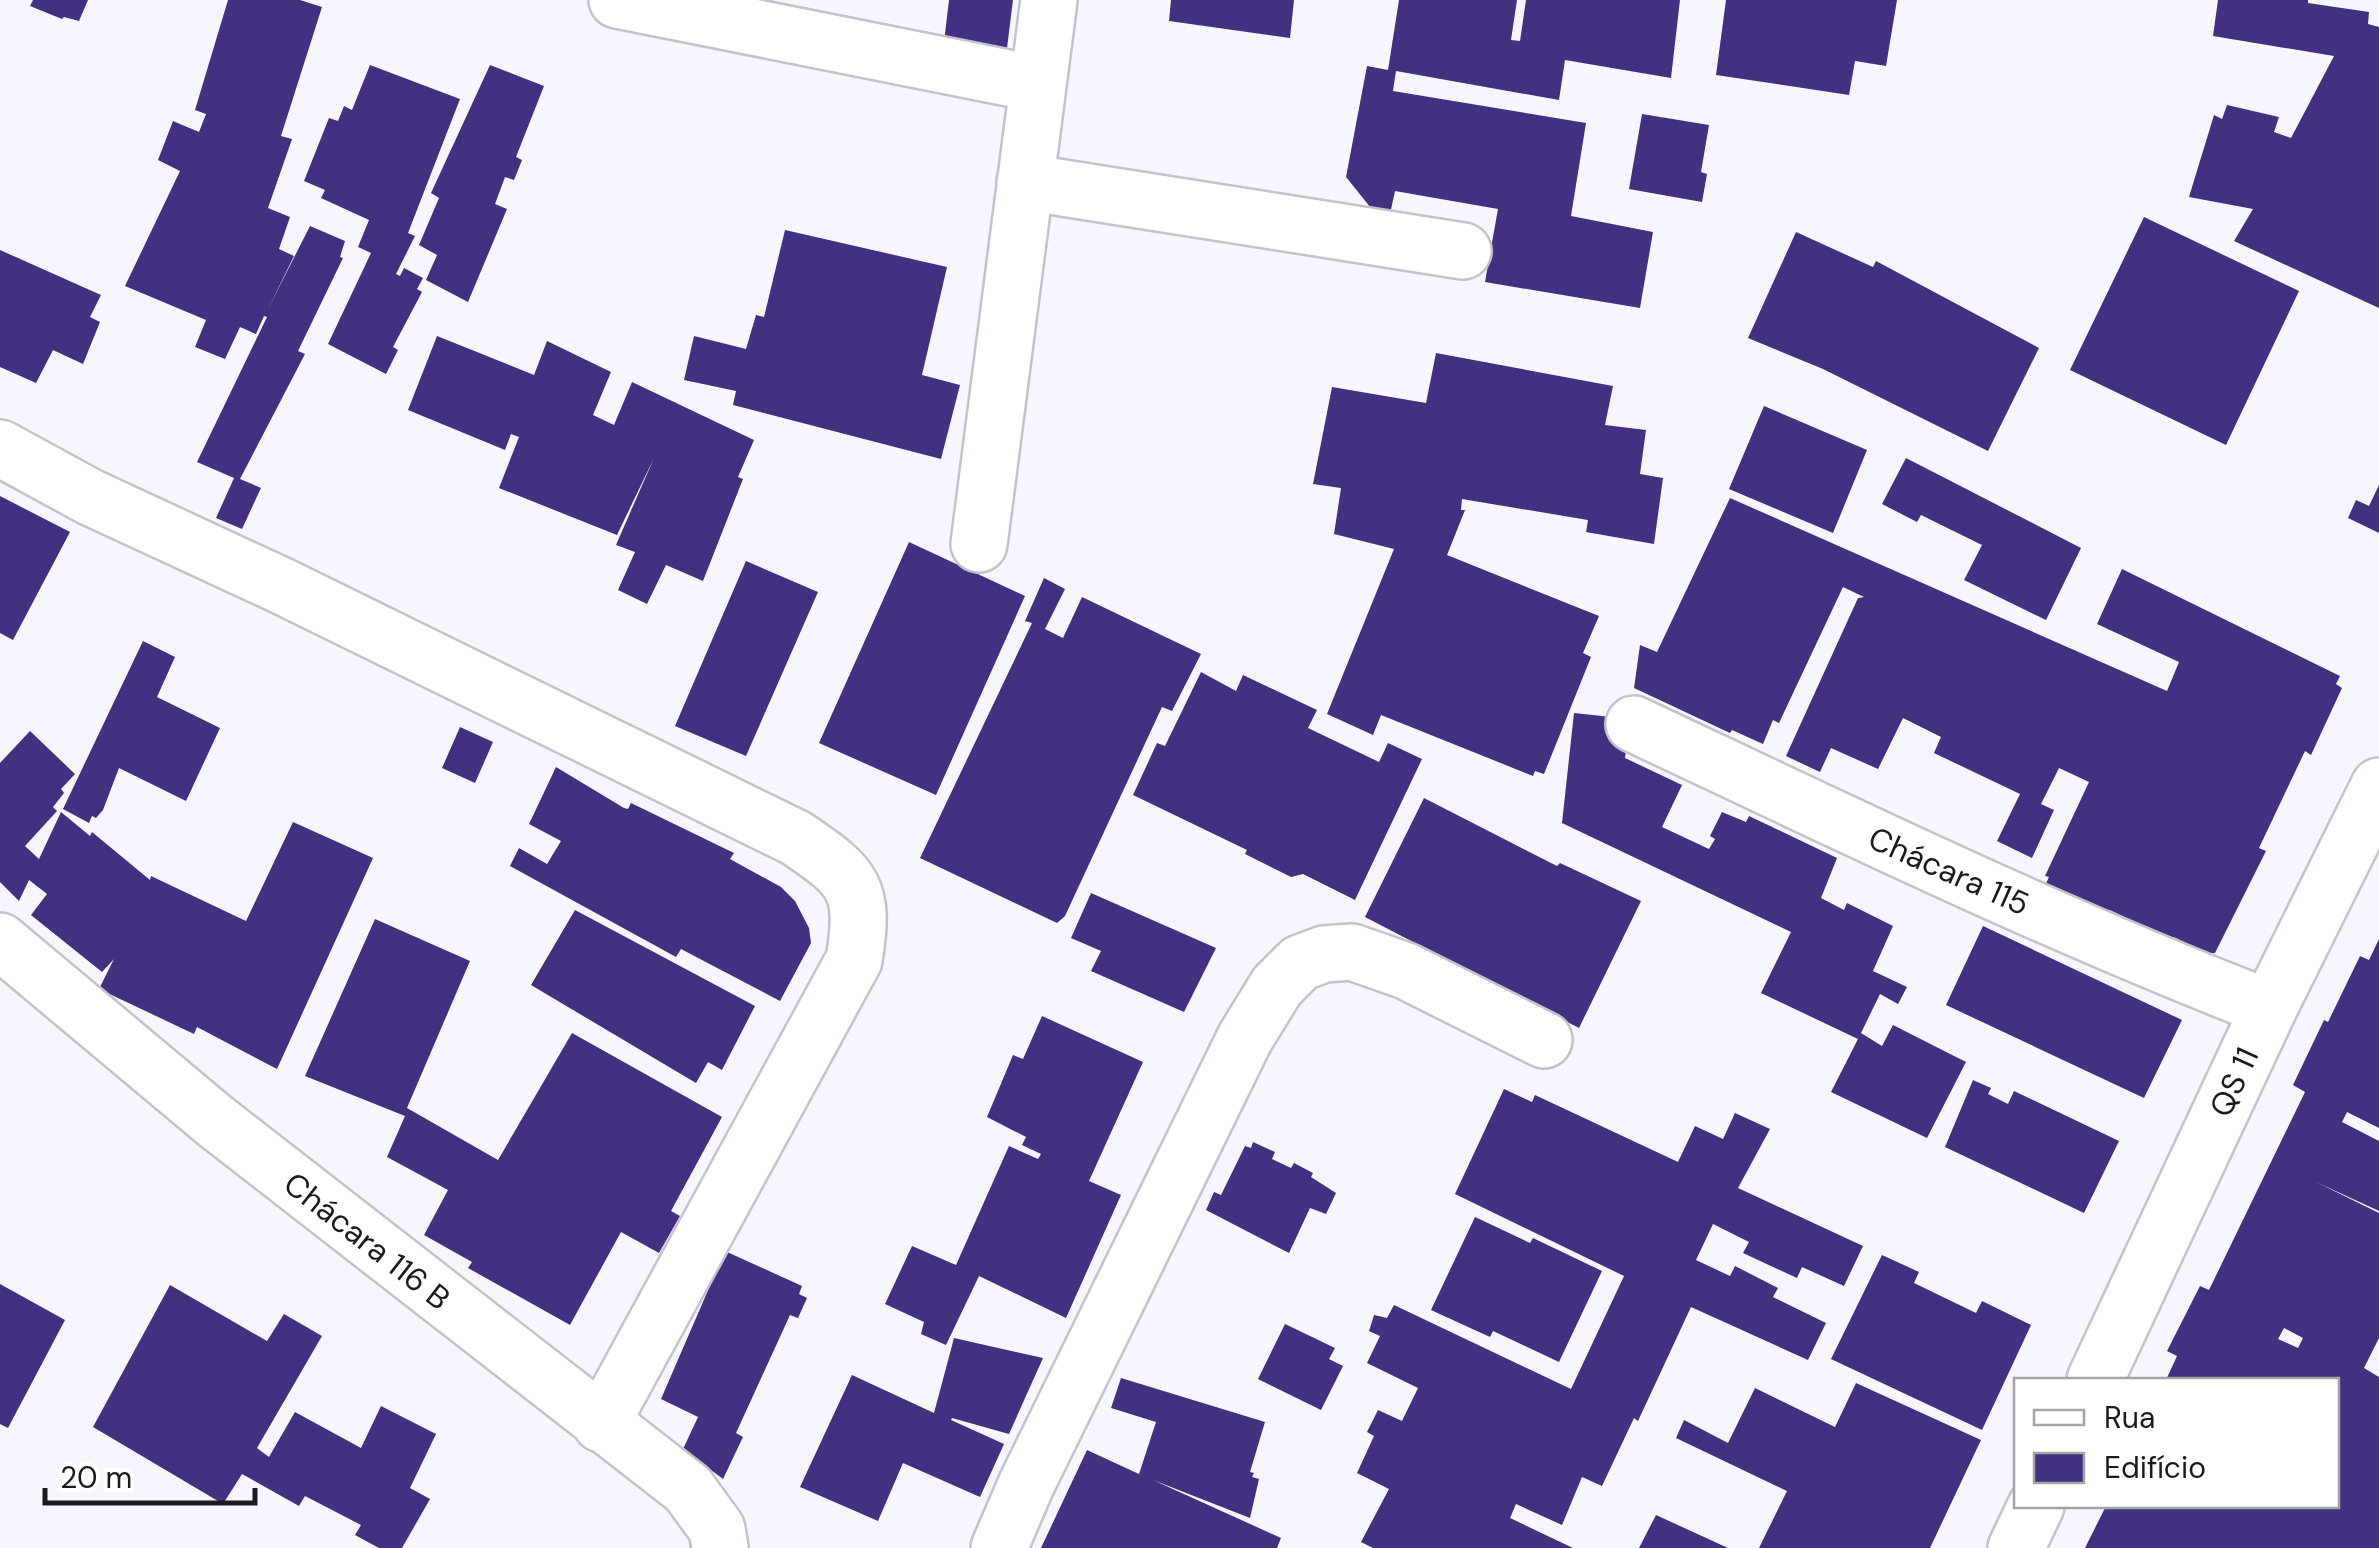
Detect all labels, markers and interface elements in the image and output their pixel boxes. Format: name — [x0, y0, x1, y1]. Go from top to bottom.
street label: Chácara 115 — [1862, 817, 2036, 925]
street label: QS 11 — [2200, 1041, 2268, 1123]
street label: Chácara 116 B — [275, 1163, 459, 1319]
legend — [2014, 1378, 2339, 1508]
text: Rua — [2104, 1398, 2155, 1437]
scale bar — [45, 1443, 255, 1505]
text: Edifício — [2104, 1448, 2206, 1487]
text: 20 m — [60, 1458, 132, 1497]

